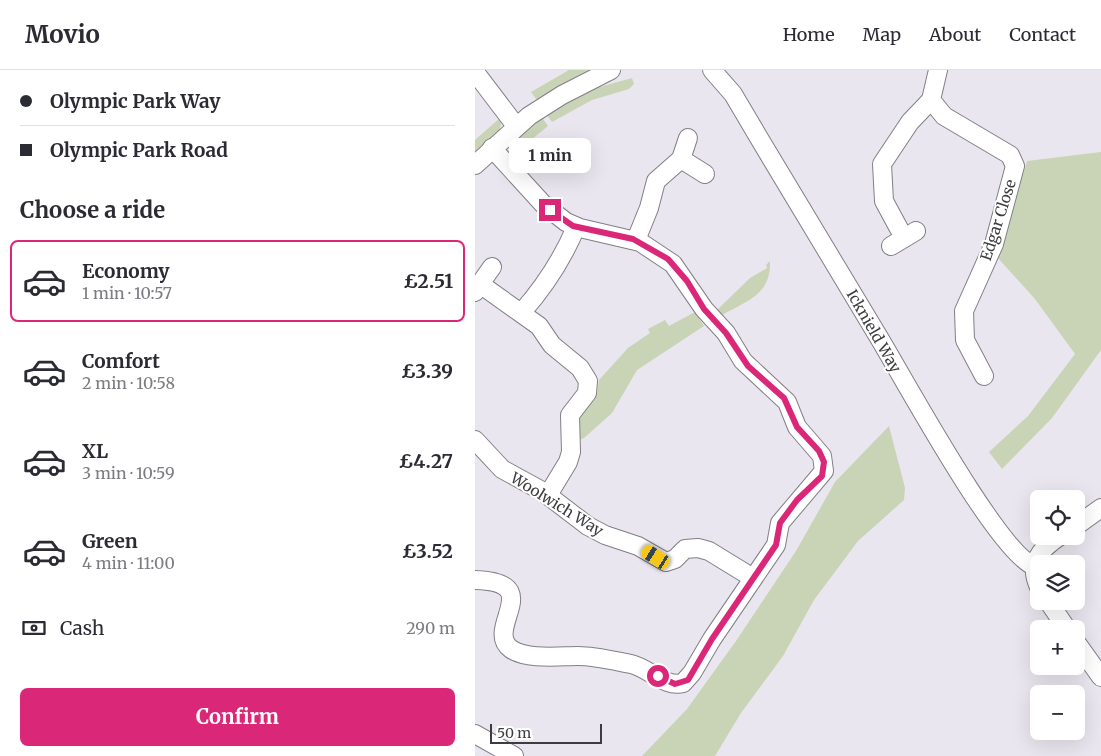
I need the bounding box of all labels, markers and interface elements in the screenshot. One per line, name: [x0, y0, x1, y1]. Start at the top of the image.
text: Movio: [25, 19, 100, 50]
text: Home: [783, 23, 835, 46]
text: Map: [863, 23, 901, 46]
text: About: [929, 23, 981, 46]
text: Contact: [1009, 23, 1076, 46]
text: Olympic Park Way: [50, 89, 220, 113]
text: Olympic Park Road: [50, 138, 228, 162]
callout: 1 min: [509, 138, 591, 172]
text: 1 min: [528, 145, 572, 165]
street label: Edgar Close: [976, 177, 1020, 263]
text: Choose a ride: [20, 196, 165, 224]
route end: [539, 199, 561, 221]
icon: car: [22, 259, 67, 304]
text: Economy: [82, 259, 170, 283]
text: £2.51: [403, 269, 453, 293]
text: 1 min · 10:57: [82, 283, 172, 303]
street label: Icknield Way: [843, 286, 906, 376]
icon: car: [22, 349, 67, 394]
text: Comfort: [82, 349, 160, 373]
text: £3.39: [401, 359, 453, 383]
text: 2 min · 10:58: [82, 373, 175, 393]
icon: car: [22, 439, 67, 484]
text: XL: [82, 439, 108, 463]
text: £4.27: [399, 449, 453, 473]
text: 3 min · 10:59: [82, 463, 175, 483]
street label: Woolwich Way: [506, 467, 607, 540]
map controls: [1030, 490, 1085, 740]
button: locate: [1030, 490, 1085, 545]
icon: car: [22, 529, 67, 574]
text: Green: [82, 529, 138, 553]
text: £3.52: [402, 539, 453, 563]
car: [639, 543, 672, 571]
text: 4 min · 11:00: [82, 553, 175, 573]
button: layers: [1030, 555, 1085, 610]
icon: cash: [20, 614, 48, 642]
text: Cash: [60, 616, 104, 640]
text: 290 m: [406, 618, 455, 638]
button: +: [1030, 620, 1085, 675]
route start: [647, 665, 669, 687]
button: −: [1030, 685, 1085, 740]
button: Confirm: [20, 688, 455, 746]
scale bar: [490, 721, 603, 744]
text: 50 m: [497, 724, 531, 742]

